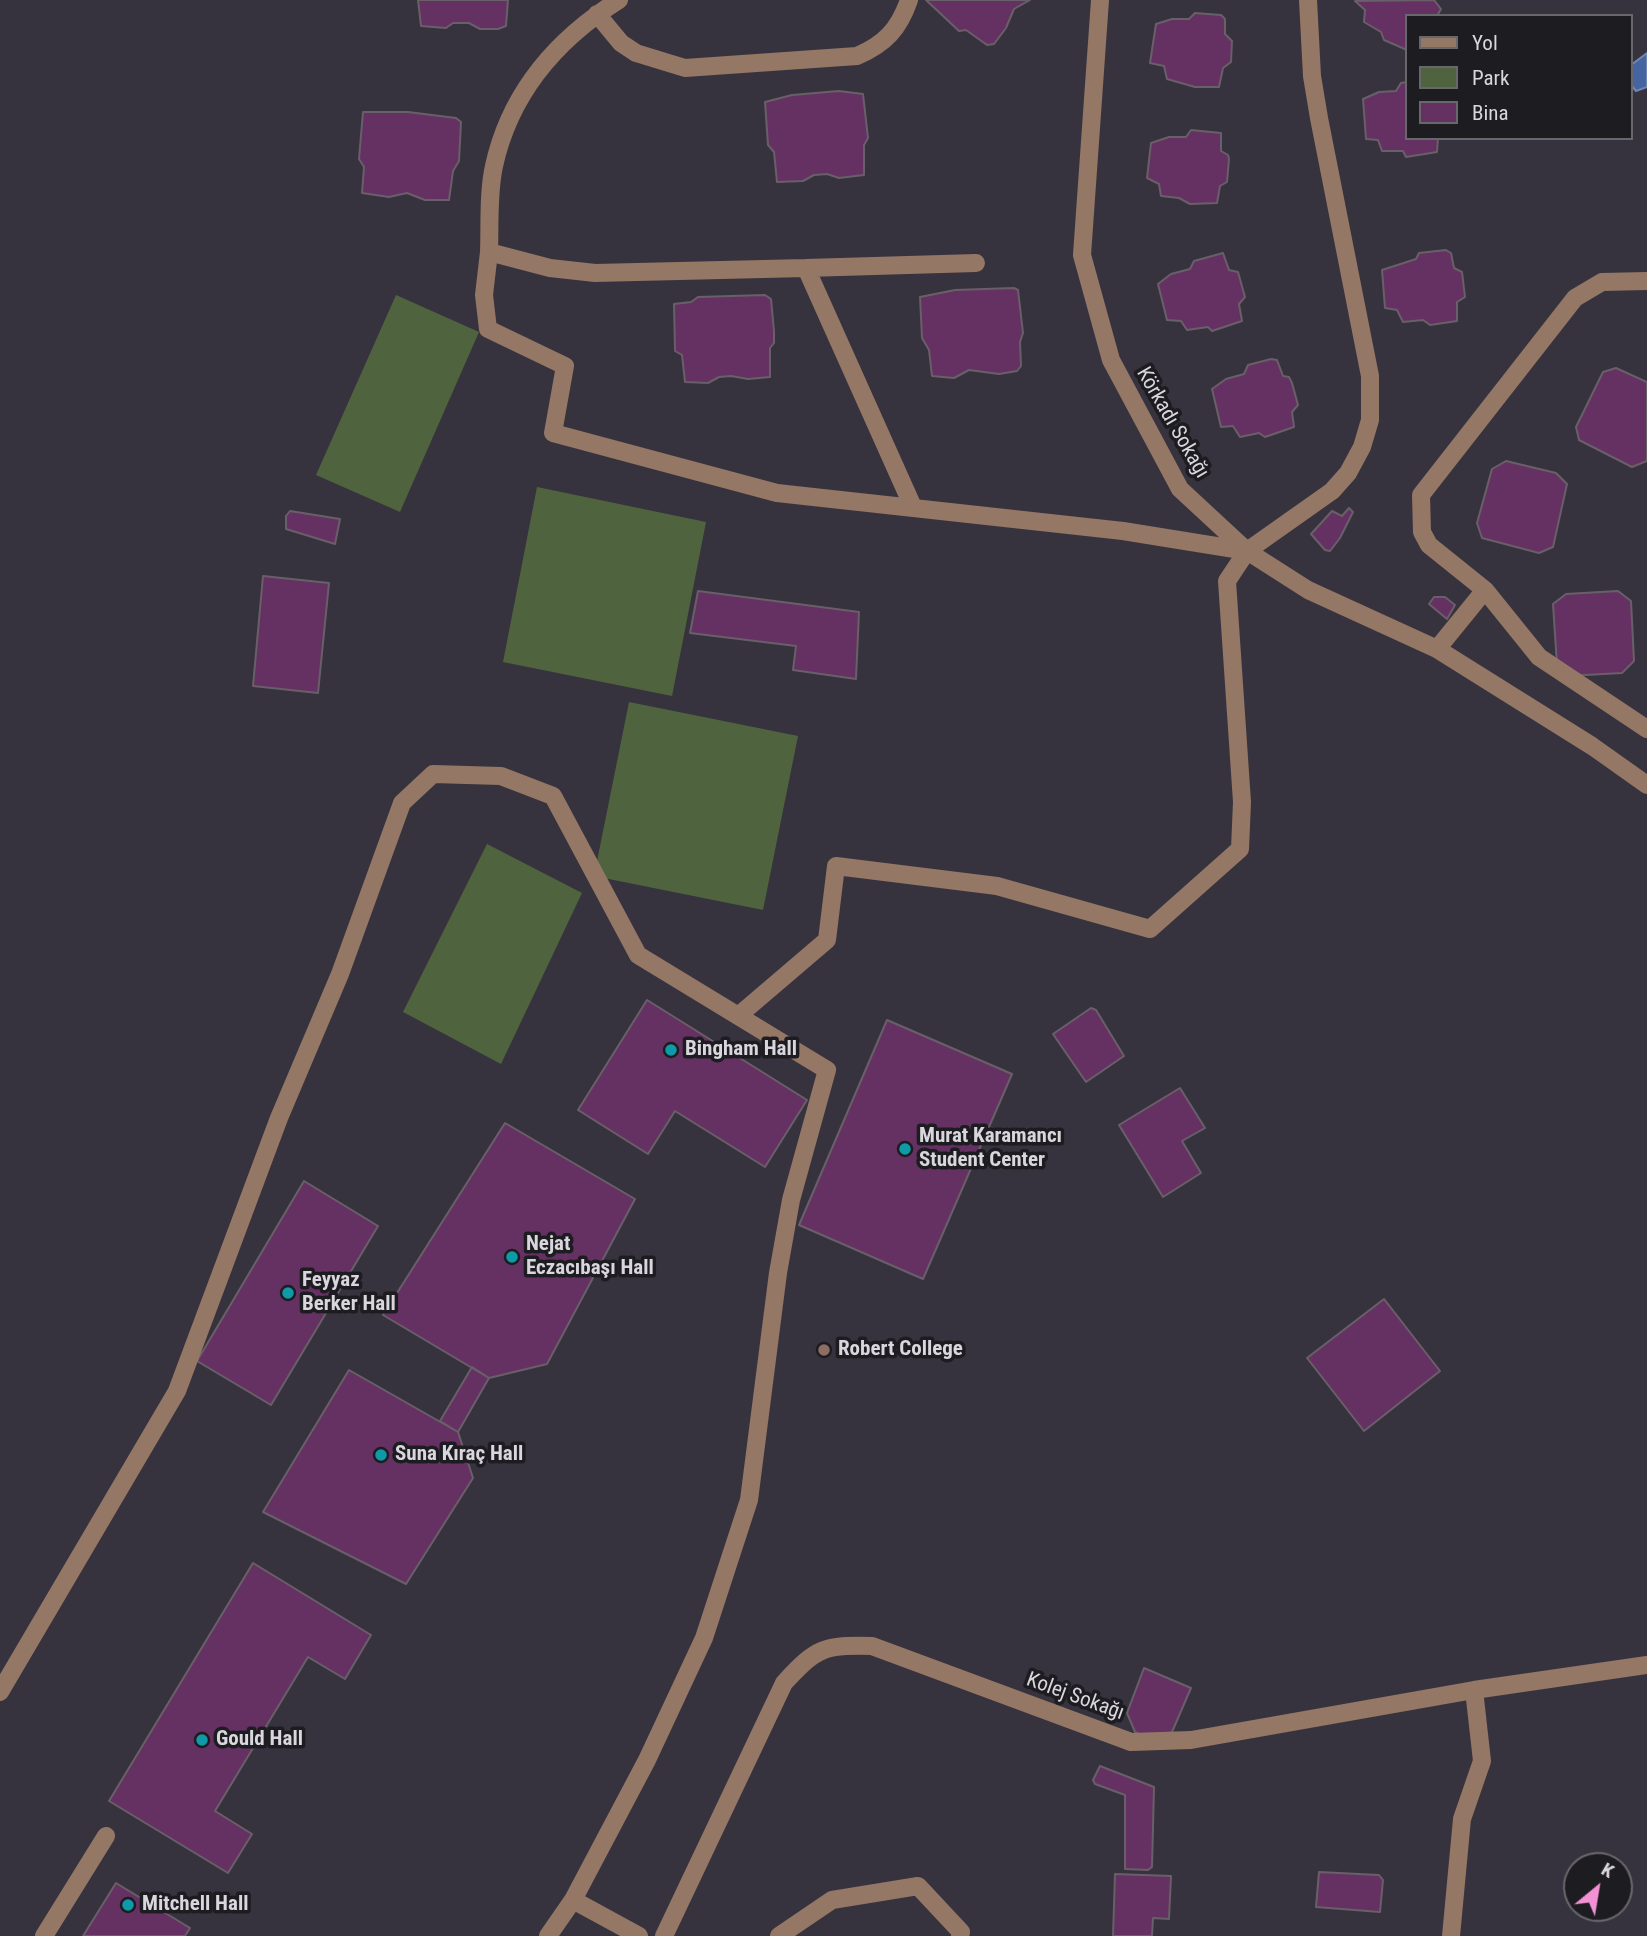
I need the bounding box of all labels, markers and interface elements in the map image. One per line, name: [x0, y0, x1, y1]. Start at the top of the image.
legend: [1406, 14, 1633, 140]
text: Yol: [1472, 31, 1498, 55]
text: Park: [1472, 66, 1509, 90]
text: Bina: [1472, 101, 1509, 125]
street label: Körkadı Sokağı: [1130, 363, 1214, 483]
place label: Bingham Hall: [685, 1037, 797, 1063]
marker: Bingham Hall: [663, 1042, 679, 1058]
place label: Murat Karamancı Student Center: [919, 1124, 1062, 1174]
marker: Murat Karamancı Student Center: [897, 1141, 913, 1157]
place label: Nejat Eczacıbaşı Hall: [526, 1232, 654, 1282]
marker: Nejat Eczacıbaşı Hall: [504, 1249, 520, 1265]
place label: Feyyaz Berker Hall: [302, 1268, 396, 1318]
marker: Feyyaz Berker Hall: [280, 1285, 296, 1301]
place label: Robert College: [838, 1337, 963, 1363]
marker: Robert College: [816, 1342, 832, 1358]
place label: Suna Kıraç Hall: [395, 1442, 523, 1468]
marker: Suna Kıraç Hall: [373, 1447, 389, 1463]
street label: Kolej Sokağı: [1023, 1668, 1127, 1726]
place label: Gould Hall: [216, 1727, 303, 1753]
marker: Gould Hall: [194, 1732, 210, 1748]
north arrow: [1563, 1852, 1633, 1922]
text: K: [1597, 1858, 1618, 1883]
place label: Mitchell Hall: [142, 1892, 248, 1918]
marker: Mitchell Hall: [120, 1897, 136, 1913]

